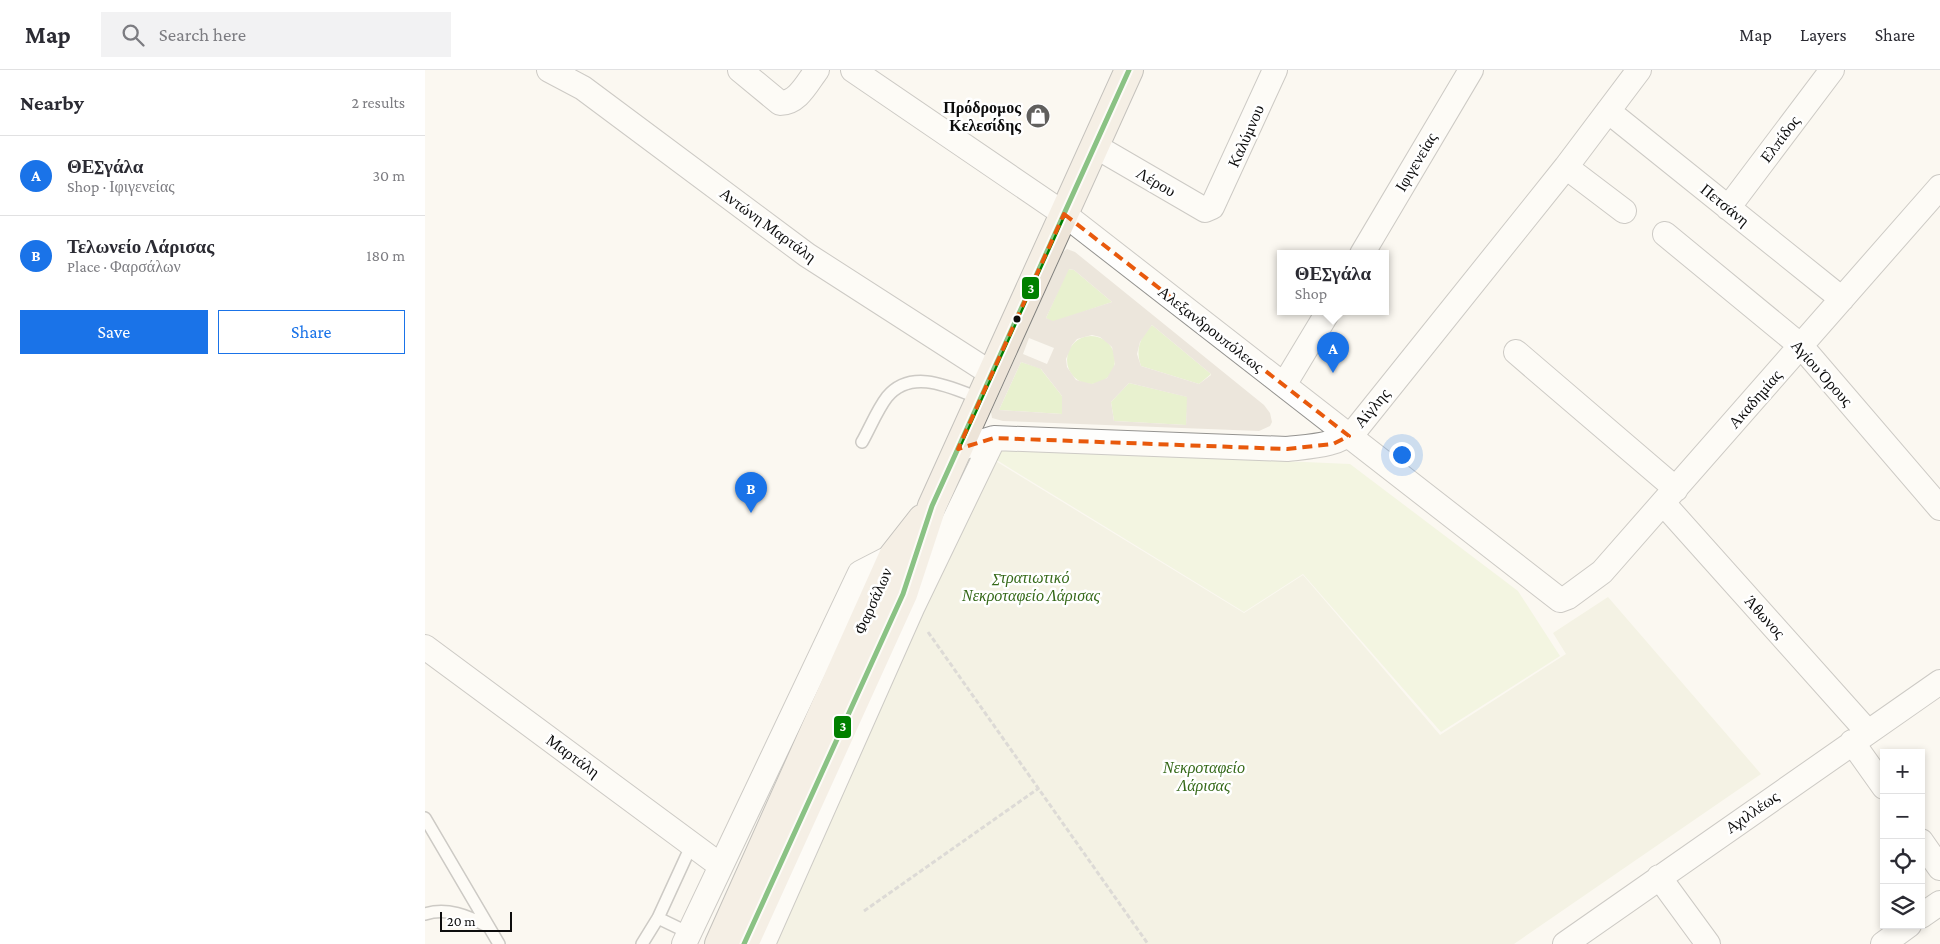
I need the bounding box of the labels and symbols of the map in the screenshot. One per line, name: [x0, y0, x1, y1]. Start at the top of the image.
place label: Πρόδρομος Κελεσίδης: [943, 99, 1021, 135]
street label: Καλύμνου: [1225, 102, 1268, 170]
shop icon: Πρόδρομος Κελεσίδης: [1025, 103, 1051, 129]
street label: Ελπίδος: [1757, 112, 1803, 166]
street label: Ιφιγενείας: [1392, 129, 1441, 195]
street label: Λέρου: [1133, 164, 1179, 201]
street label: Πετσάνη: [1697, 180, 1753, 230]
street label: Αντώνη Μαρτάλη: [716, 184, 819, 266]
line badge: 3: [1021, 276, 1040, 300]
text: 3: [1028, 280, 1035, 296]
street label: Αλεξανδρουπόλεως: [1154, 283, 1268, 377]
unlabelled marker: [1012, 314, 1022, 324]
pin: A: [1317, 332, 1349, 373]
street label: Αγίου Όρους: [1787, 337, 1856, 411]
street label: Ακαδημίας: [1725, 366, 1786, 432]
street label: Αίγλης: [1351, 385, 1394, 431]
your location: [1389, 442, 1415, 468]
pin: B: [735, 472, 767, 513]
street label: Φαρσάλων: [851, 565, 896, 637]
park label: Στρατιωτικό Νεκροταφείο Λάρισας: [961, 569, 1101, 605]
street label: Άθωνος: [1742, 592, 1789, 642]
line badge: 3: [833, 715, 852, 739]
text: 3: [840, 718, 847, 734]
street label: Μαρτάλη: [543, 731, 603, 782]
park label: Νεκροταφείο Λάρισας: [1162, 759, 1245, 795]
street label: Αχιλλέως: [1722, 787, 1783, 837]
scale bar: [440, 909, 513, 932]

